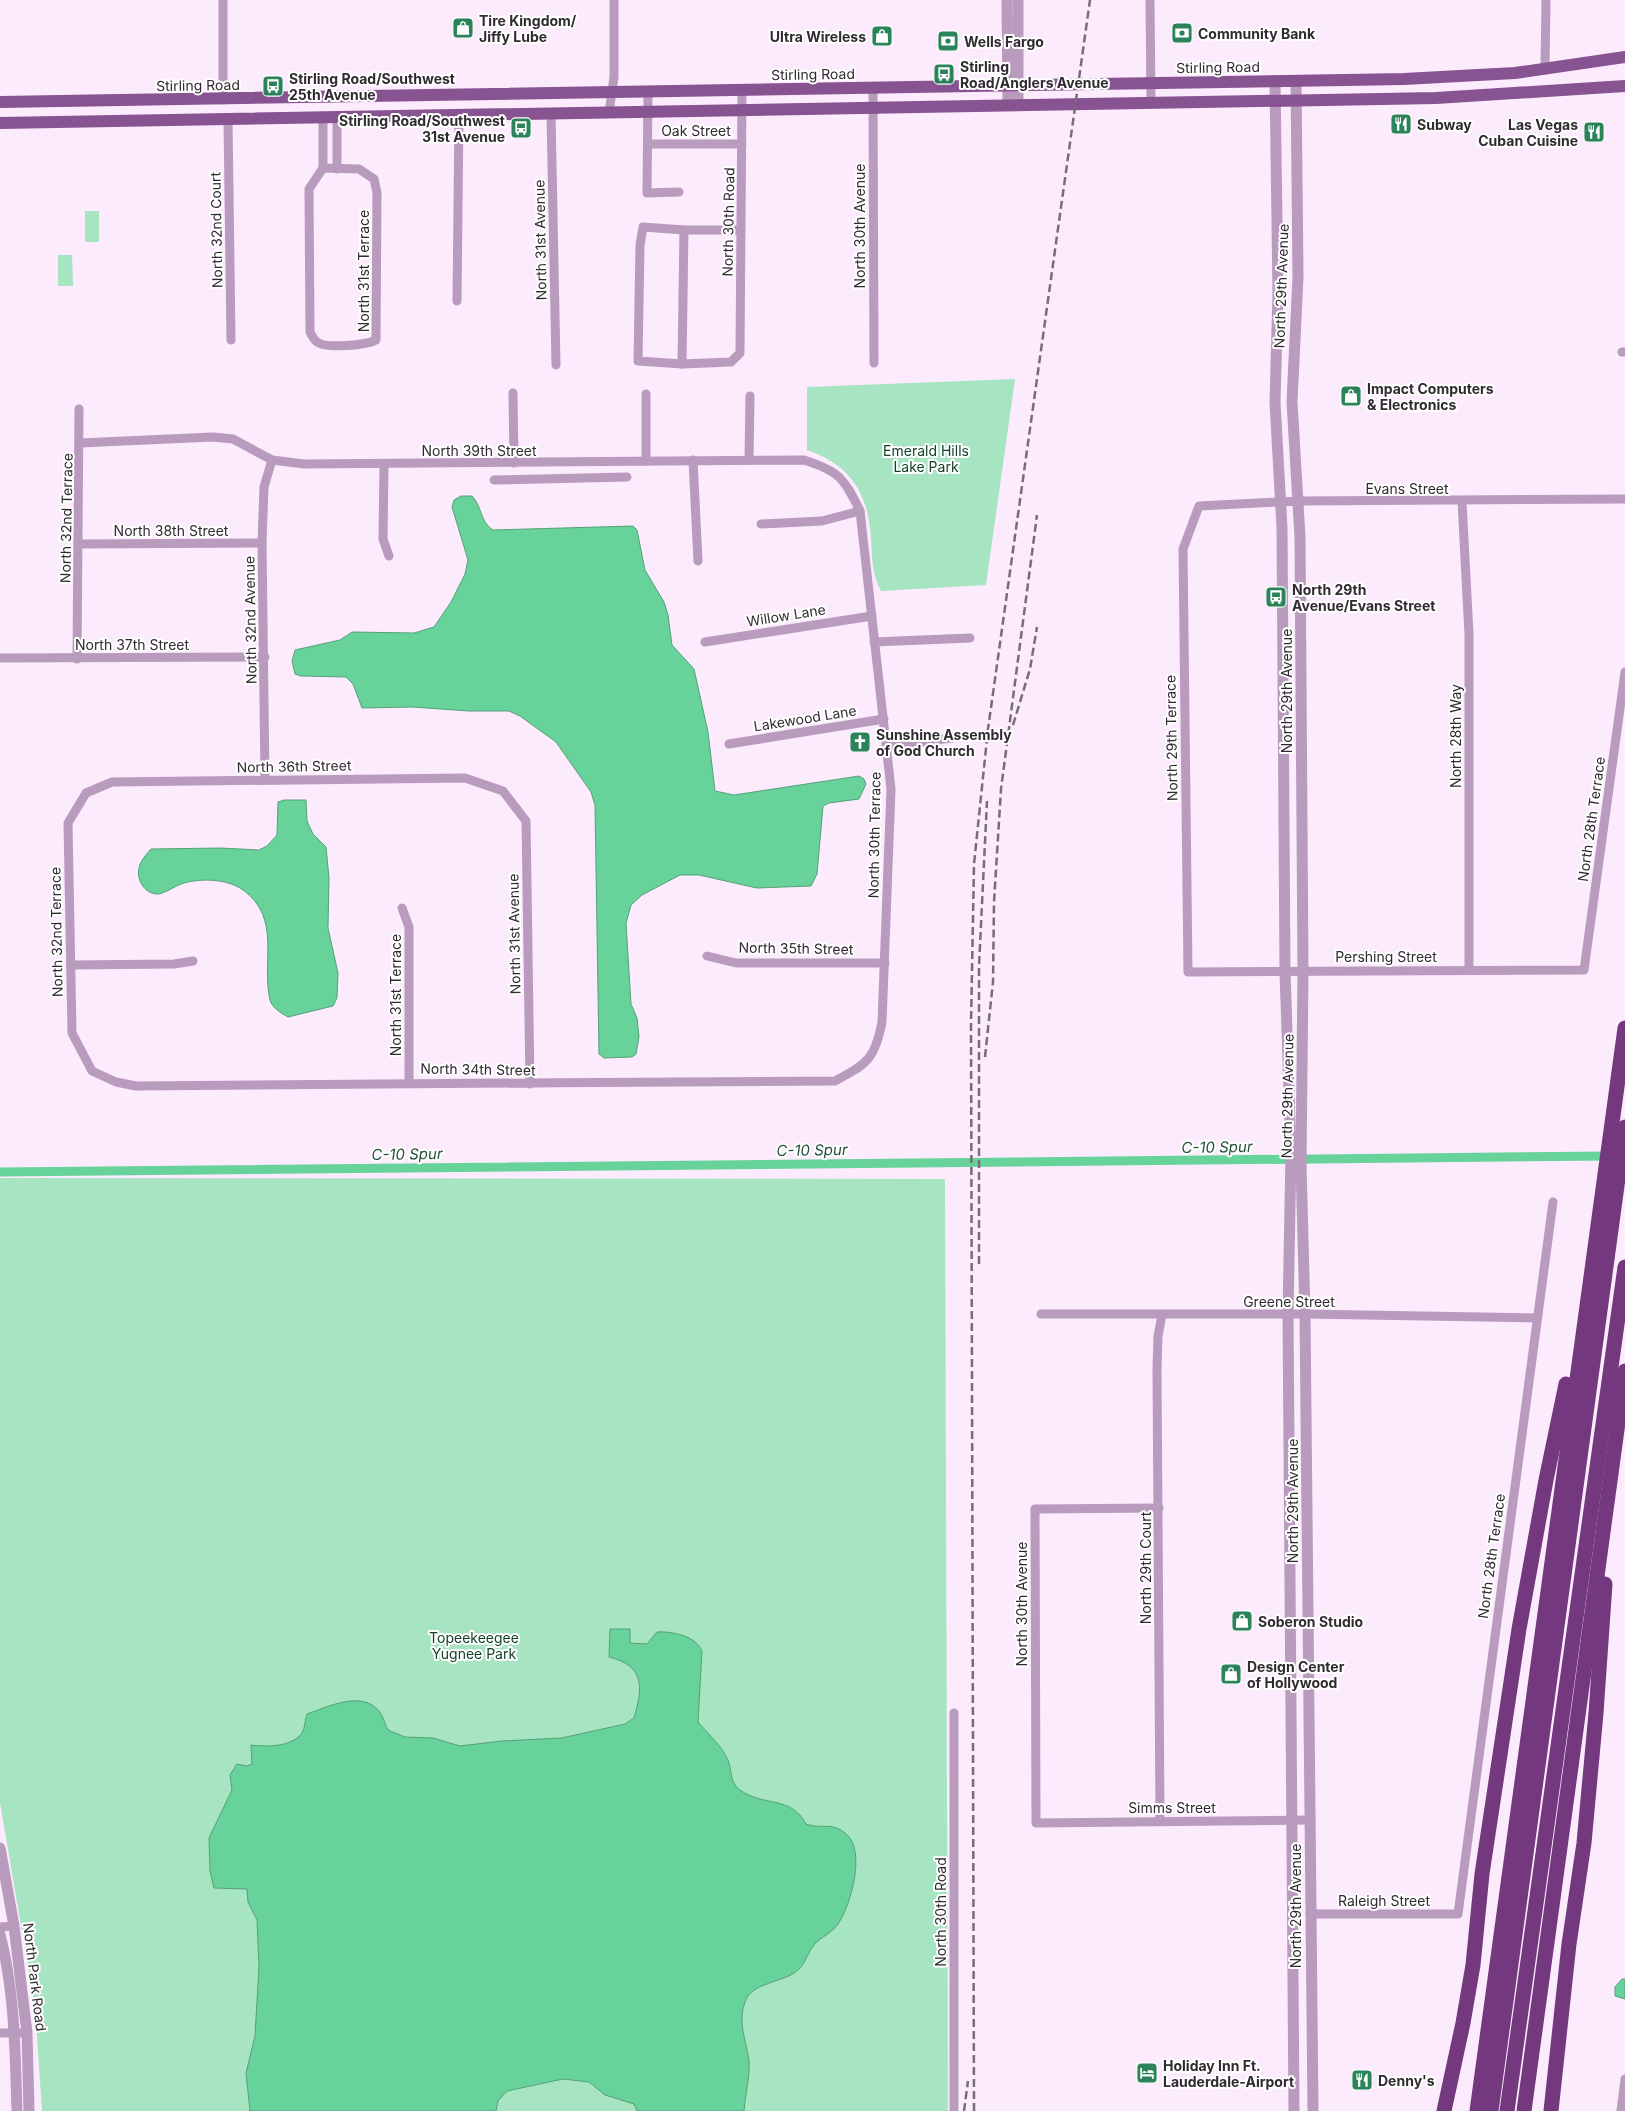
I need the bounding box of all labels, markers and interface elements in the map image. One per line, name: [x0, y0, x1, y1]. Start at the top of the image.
place label: Tire Kingdom/ Jiffy Lube: [479, 12, 577, 45]
shop icon: Tire Kingdom/ Jiffy Lube: [451, 16, 475, 40]
bank icon: Community Bank: [1170, 21, 1194, 45]
shop icon: Ultra Wireless: [870, 24, 894, 48]
place label: Community Bank: [1198, 25, 1316, 42]
place label: Ultra Wireless: [770, 28, 866, 45]
bank icon: Wells Fargo: [936, 29, 960, 53]
place label: Wells Fargo: [964, 33, 1044, 50]
place label: Stirling Road/Anglers Avenue: [960, 58, 1109, 91]
street label: Stirling Road: [1176, 58, 1260, 76]
bus stop icon: Stirling Road/Anglers Avenue: [932, 62, 956, 86]
street label: Stirling Road: [771, 65, 855, 83]
place label: Stirling Road/Southwest 25th Avenue: [289, 70, 455, 103]
bus stop icon: Stirling Road/Southwest 25th Avenue: [261, 74, 285, 98]
street label: Stirling Road: [156, 76, 240, 94]
place label: Stirling Road/Southwest 31st Avenue: [339, 112, 505, 145]
restaurant icon: Subway: [1389, 112, 1413, 136]
bus stop icon: Stirling Road/Southwest 31st Avenue: [509, 116, 533, 140]
place label: Subway: [1417, 116, 1472, 133]
place label: Las Vegas Cuban Cuisine: [1478, 116, 1578, 149]
restaurant icon: Las Vegas Cuban Cuisine: [1582, 120, 1606, 144]
street label: Oak Street: [661, 122, 731, 139]
street label: North 30th Avenue: [851, 164, 868, 288]
street label: North 30th Road: [719, 167, 737, 277]
street label: North 32nd Court: [206, 171, 226, 288]
street label: North 31st Avenue: [530, 180, 550, 300]
street label: North 31st Terrace: [355, 210, 372, 332]
street label: North 29th Avenue: [1270, 223, 1292, 349]
place label: Impact Computers & Electronics: [1367, 380, 1494, 413]
shop icon: Impact Computers & Electronics: [1339, 384, 1363, 408]
street label: North 39th Street: [421, 442, 537, 459]
park label: Emerald Hills Lake Park: [883, 442, 969, 475]
street label: North 32nd Terrace: [56, 453, 76, 583]
street label: Evans Street: [1365, 480, 1449, 497]
street label: North 38th Street: [114, 522, 229, 539]
street label: North 32nd Avenue: [240, 556, 260, 684]
place label: North 29th Avenue/Evans Street: [1292, 581, 1435, 614]
bus stop icon: North 29th Avenue/Evans Street: [1264, 585, 1288, 609]
street label: Willow Lane: [745, 600, 827, 630]
street label: North 29th Avenue: [1278, 629, 1295, 753]
street label: North 37th Street: [75, 636, 189, 653]
street label: North 29th Terrace: [1161, 675, 1181, 801]
street label: North 28th Way: [1447, 684, 1464, 788]
street label: Lakewood Lane: [752, 701, 858, 735]
place label: Sunshine Assembly of God Church: [876, 726, 1012, 759]
church icon: Sunshine Assembly of God Church: [848, 730, 872, 754]
street label: North 28th Terrace: [1574, 755, 1608, 883]
street label: North 36th Street: [236, 756, 352, 776]
street label: North 30th Terrace: [864, 772, 884, 898]
street label: North 32nd Terrace: [46, 867, 66, 997]
street label: North 31st Avenue: [504, 874, 524, 994]
street label: North 31st Terrace: [387, 934, 404, 1056]
street label: North 35th Street: [739, 939, 854, 958]
street label: Pershing Street: [1335, 948, 1437, 965]
street label: North 29th Avenue: [1277, 1034, 1297, 1158]
street label: North 34th Street: [420, 1059, 536, 1079]
water label: C-10 Spur: [1181, 1137, 1253, 1157]
water label: C-10 Spur: [776, 1140, 848, 1160]
water label: C-10 Spur: [371, 1144, 443, 1164]
street label: Greene Street: [1243, 1293, 1335, 1310]
street label: North 29th Avenue: [1284, 1439, 1301, 1563]
street label: North 28th Terrace: [1474, 1492, 1508, 1620]
street label: North 29th Court: [1137, 1511, 1154, 1624]
street label: North 30th Avenue: [1013, 1542, 1030, 1666]
shop icon: Soberon Studio: [1230, 1609, 1254, 1633]
place label: Soberon Studio: [1258, 1613, 1364, 1630]
park label: Topeekeegee Yugnee Park: [429, 1629, 519, 1662]
place label: Design Center of Hollywood: [1247, 1658, 1345, 1691]
shop icon: Design Center of Hollywood: [1219, 1662, 1243, 1686]
street label: Simms Street: [1128, 1799, 1216, 1816]
street label: North 29th Avenue: [1287, 1844, 1304, 1968]
street label: North 30th Road: [932, 1857, 949, 1967]
street label: Raleigh Street: [1338, 1892, 1430, 1909]
street label: North Park Road: [20, 1922, 50, 2032]
place label: Holiday Inn Ft. Lauderdale-Airport: [1163, 2057, 1294, 2090]
hotel icon: Holiday Inn Ft. Lauderdale-Airport: [1135, 2061, 1159, 2085]
restaurant icon: Denny's: [1350, 2068, 1374, 2092]
place label: Denny's: [1378, 2072, 1435, 2089]

